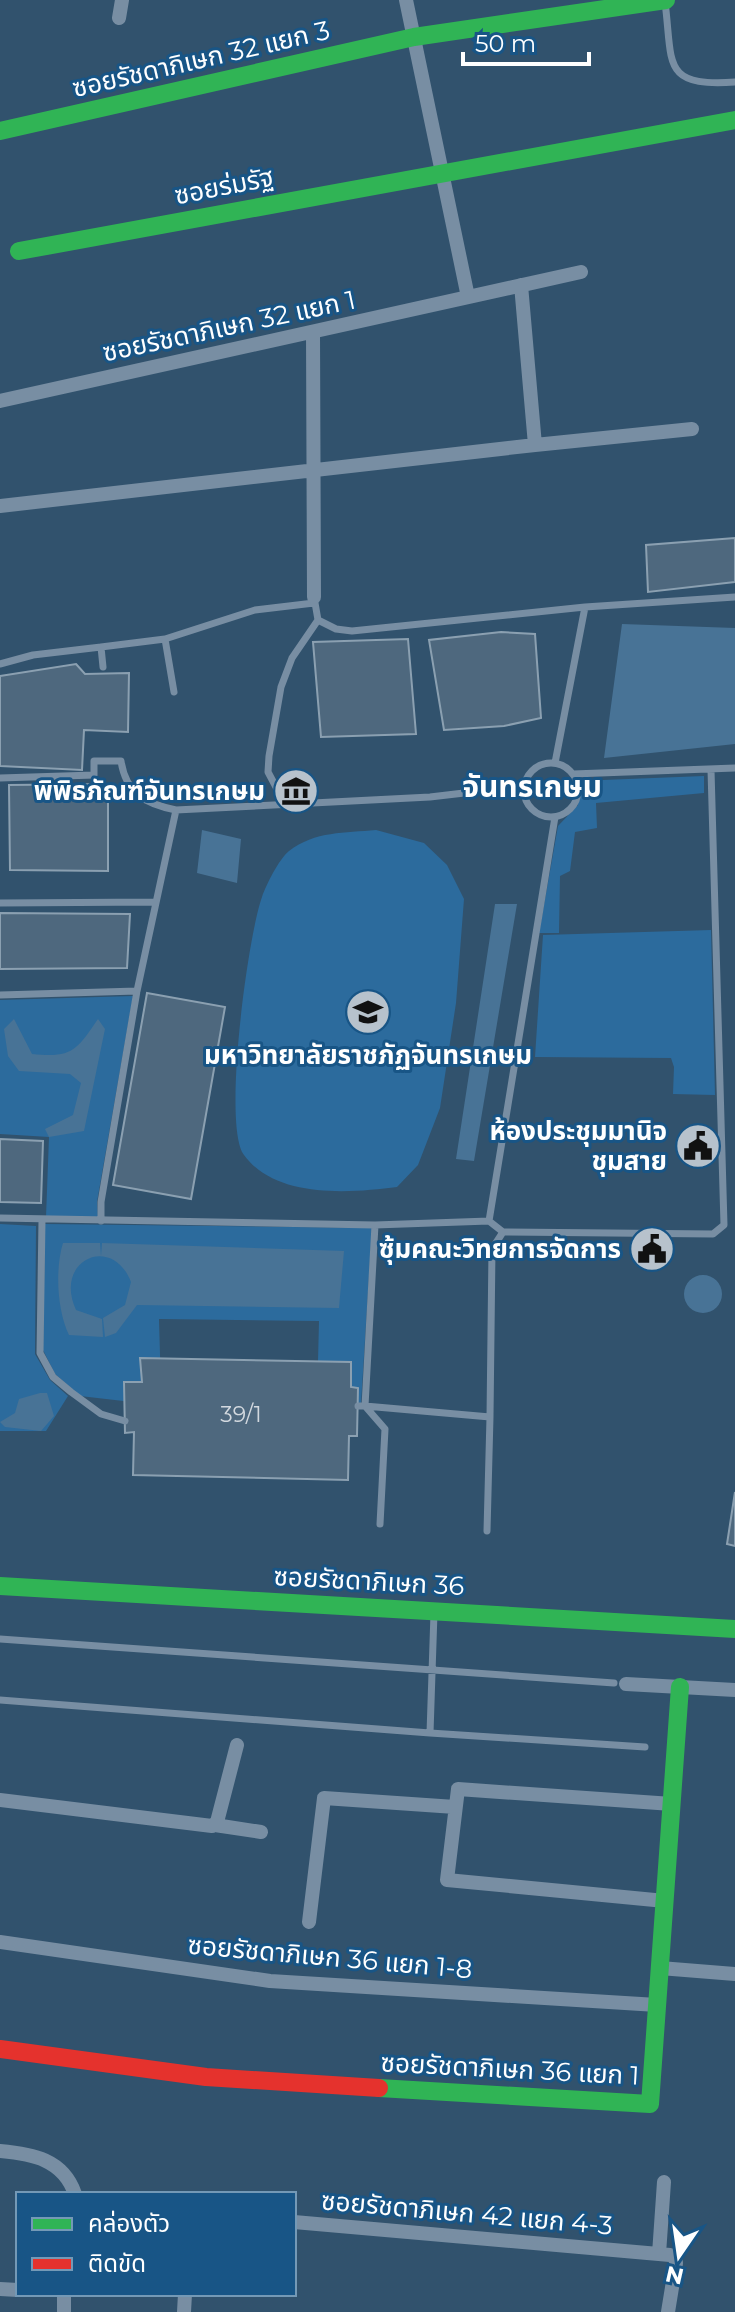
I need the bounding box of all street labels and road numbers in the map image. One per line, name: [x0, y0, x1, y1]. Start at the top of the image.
street label: ซอยรัชดาภิเษก 32 แยก 3: [69, 14, 333, 104]
street label: ซอยร่มรัฐ: [172, 161, 276, 211]
street label: ซอยรัชดาภิเษก 32 แยก 1: [100, 284, 358, 368]
street label: ซอยรัชดาภิเษก 36: [273, 1560, 465, 1602]
street label: ซอยรัชดาภิเษก 36 แยก 1-8: [186, 1929, 474, 1985]
street label: ซอยรัชดาภิเษก 36 แยก 1: [380, 2046, 640, 2092]
street label: ซอยรัชดาภิเษก 42 แยก 4-3: [320, 2184, 614, 2242]

